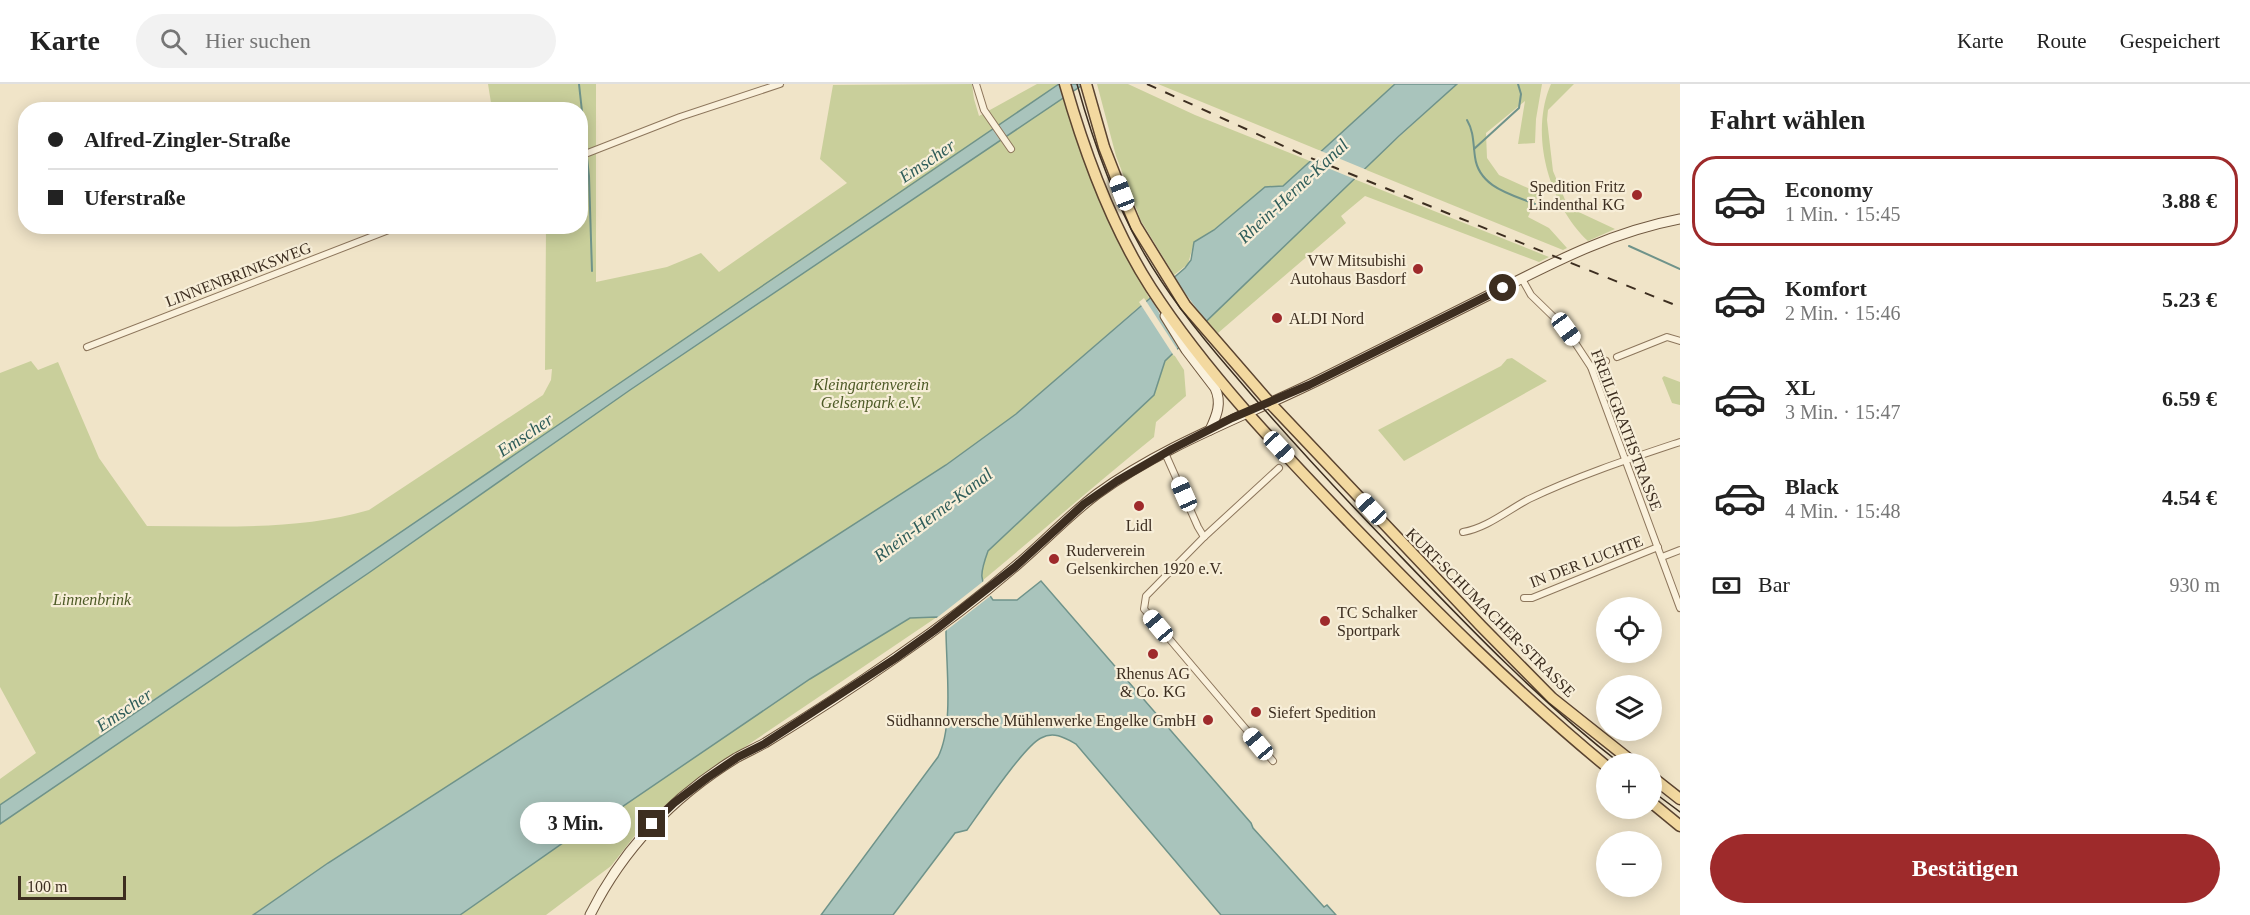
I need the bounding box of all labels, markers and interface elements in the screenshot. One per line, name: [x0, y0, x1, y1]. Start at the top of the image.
search box: [136, 14, 556, 68]
text: Karte: [30, 25, 100, 56]
icon: search: [157, 25, 190, 58]
text: Hier suchen: [205, 28, 311, 53]
text: Karte: [1957, 29, 2004, 53]
text: Route: [2037, 29, 2087, 53]
text: Gespeichert: [2120, 29, 2220, 53]
text: Fahrt wählen: [1710, 105, 1865, 135]
text: Alfred-Zingler-Straße: [84, 127, 291, 152]
water label: Emscher: [894, 135, 960, 187]
water label: Rhein-Herne-Kanal: [1233, 135, 1352, 248]
car: [1107, 173, 1137, 213]
icon: car: [1713, 174, 1767, 228]
text: Economy: [1785, 177, 1873, 202]
place label: Spedition Fritz Lindenthal KG: [1529, 178, 1625, 213]
text: Uferstraße: [84, 185, 185, 210]
marker: Spedition Fritz Lindenthal KG: [1630, 188, 1644, 202]
text: 3.88 €: [2162, 188, 2217, 213]
text: 1 Min. · 15:45: [1785, 203, 1901, 225]
street label: LINNENBRINKSWEG: [163, 239, 314, 310]
place label: VW Mitsubishi Autohaus Basdorf: [1290, 252, 1407, 287]
marker: VW Mitsubishi Autohaus Basdorf: [1411, 262, 1425, 276]
icon: car: [1713, 273, 1767, 327]
route start: [1489, 274, 1516, 301]
text: Komfort: [1785, 276, 1867, 301]
text: 5.23 €: [2162, 287, 2217, 312]
text: 2 Min. · 15:46: [1785, 302, 1901, 324]
car: [1548, 309, 1584, 349]
place label: ALDI Nord: [1289, 310, 1364, 327]
marker: ALDI Nord: [1270, 311, 1284, 325]
street label: FREILIGRATHSTRASSE: [1588, 347, 1665, 513]
icon: car: [1713, 372, 1767, 426]
text: XL: [1785, 375, 1816, 400]
park label: Kleingartenverein Gelsenpark e.V.: [812, 376, 929, 412]
text: 6.59 €: [2162, 386, 2217, 411]
text: 3 Min. · 15:47: [1785, 401, 1901, 423]
water label: Emscher: [492, 409, 558, 461]
car: [1260, 428, 1298, 466]
water label: Rhein-Herne-Kanal: [869, 464, 996, 567]
icon: car: [1713, 471, 1767, 525]
car: [1168, 474, 1200, 514]
text: Black: [1785, 474, 1839, 499]
text: 4.54 €: [2162, 485, 2217, 510]
car: [1352, 490, 1390, 528]
marker: Lidl: [1132, 499, 1146, 513]
text: 4 Min. · 15:48: [1785, 500, 1901, 522]
place label: Lidl: [1126, 517, 1153, 534]
street label: KURT-SCHUMACHER-STRASSE: [1403, 525, 1578, 700]
street label: IN DER LUCHTE: [1527, 532, 1645, 591]
place label: Ruderverein Gelsenkirchen 1920 e.V.: [1066, 542, 1223, 577]
marker: Ruderverein Gelsenkirchen 1920 e.V.: [1047, 552, 1061, 566]
icon: cash: [1710, 569, 1743, 602]
text: Bar: [1758, 572, 1790, 597]
text: 930 m: [2169, 574, 2220, 596]
park label: Linnenbrink: [52, 591, 132, 608]
map controls: [1596, 597, 1662, 897]
button: locate: [1596, 597, 1662, 663]
place label: TC Schalker Sportpark: [1337, 604, 1418, 640]
car: [1140, 606, 1176, 646]
marker: TC Schalker Sportpark: [1318, 614, 1332, 628]
marker: Rhenus AG & Co. KG: [1146, 647, 1160, 661]
place label: Rhenus AG & Co. KG: [1116, 665, 1191, 700]
button: layers: [1596, 675, 1662, 741]
water label: Emscher: [91, 684, 157, 736]
place label: Siefert Spedition: [1268, 704, 1376, 722]
marker: Siefert Spedition: [1249, 705, 1263, 719]
place label: Südhannoversche Mühlenwerke Engelke GmbH: [886, 712, 1196, 730]
marker: Südhannoversche Mühlenwerke Engelke GmbH: [1201, 713, 1215, 727]
car: [1240, 724, 1276, 764]
button: +: [1596, 753, 1662, 819]
callout: 3 Min.: [520, 803, 631, 845]
route end: [638, 810, 665, 837]
text: 3 Min.: [548, 812, 603, 834]
button: −: [1596, 831, 1662, 897]
button: Bestätigen: [1710, 834, 2220, 903]
scale bar: [18, 873, 126, 900]
text: 100 m: [27, 878, 67, 895]

